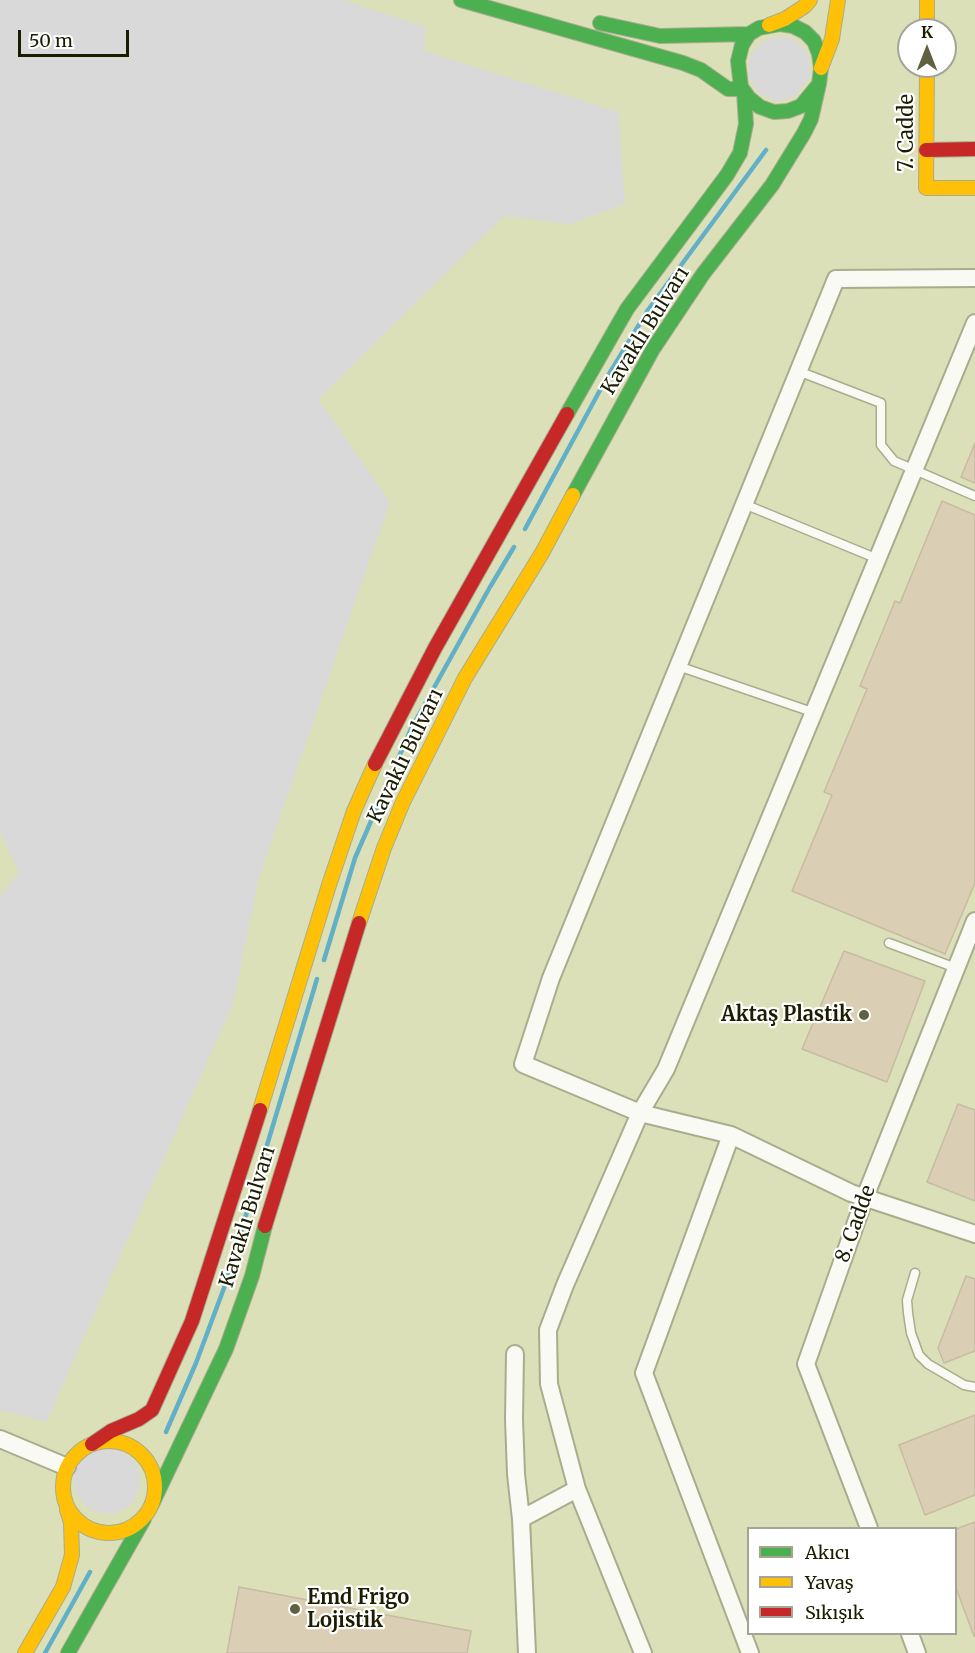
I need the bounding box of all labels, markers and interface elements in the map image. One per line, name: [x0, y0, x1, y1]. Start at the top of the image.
scale bar: [21, 18, 132, 56]
north arrow: [897, 18, 957, 78]
text: K: [921, 22, 933, 42]
text: 50 m: [29, 29, 73, 52]
street label: 7. Cadde: [895, 94, 919, 172]
street label: Kavaklı Bulvarı: [597, 263, 695, 399]
street label: Kavaklı Bulvarı: [363, 685, 449, 827]
place label: Aktaş Plastik: [721, 1003, 852, 1027]
marker: Aktaş Plastik: [857, 1008, 871, 1022]
street label: Kavaklı Bulvarı: [215, 1144, 281, 1290]
street label: 8. Cadde: [831, 1182, 881, 1266]
legend: [747, 1527, 957, 1635]
text: Akıcı: [805, 1541, 850, 1564]
text: Yavaş: [805, 1571, 853, 1594]
place label: Emd Frigo Lojistik: [307, 1586, 409, 1633]
text: Sıkışık: [805, 1601, 864, 1624]
marker: Emd Frigo Lojistik: [288, 1602, 302, 1616]

